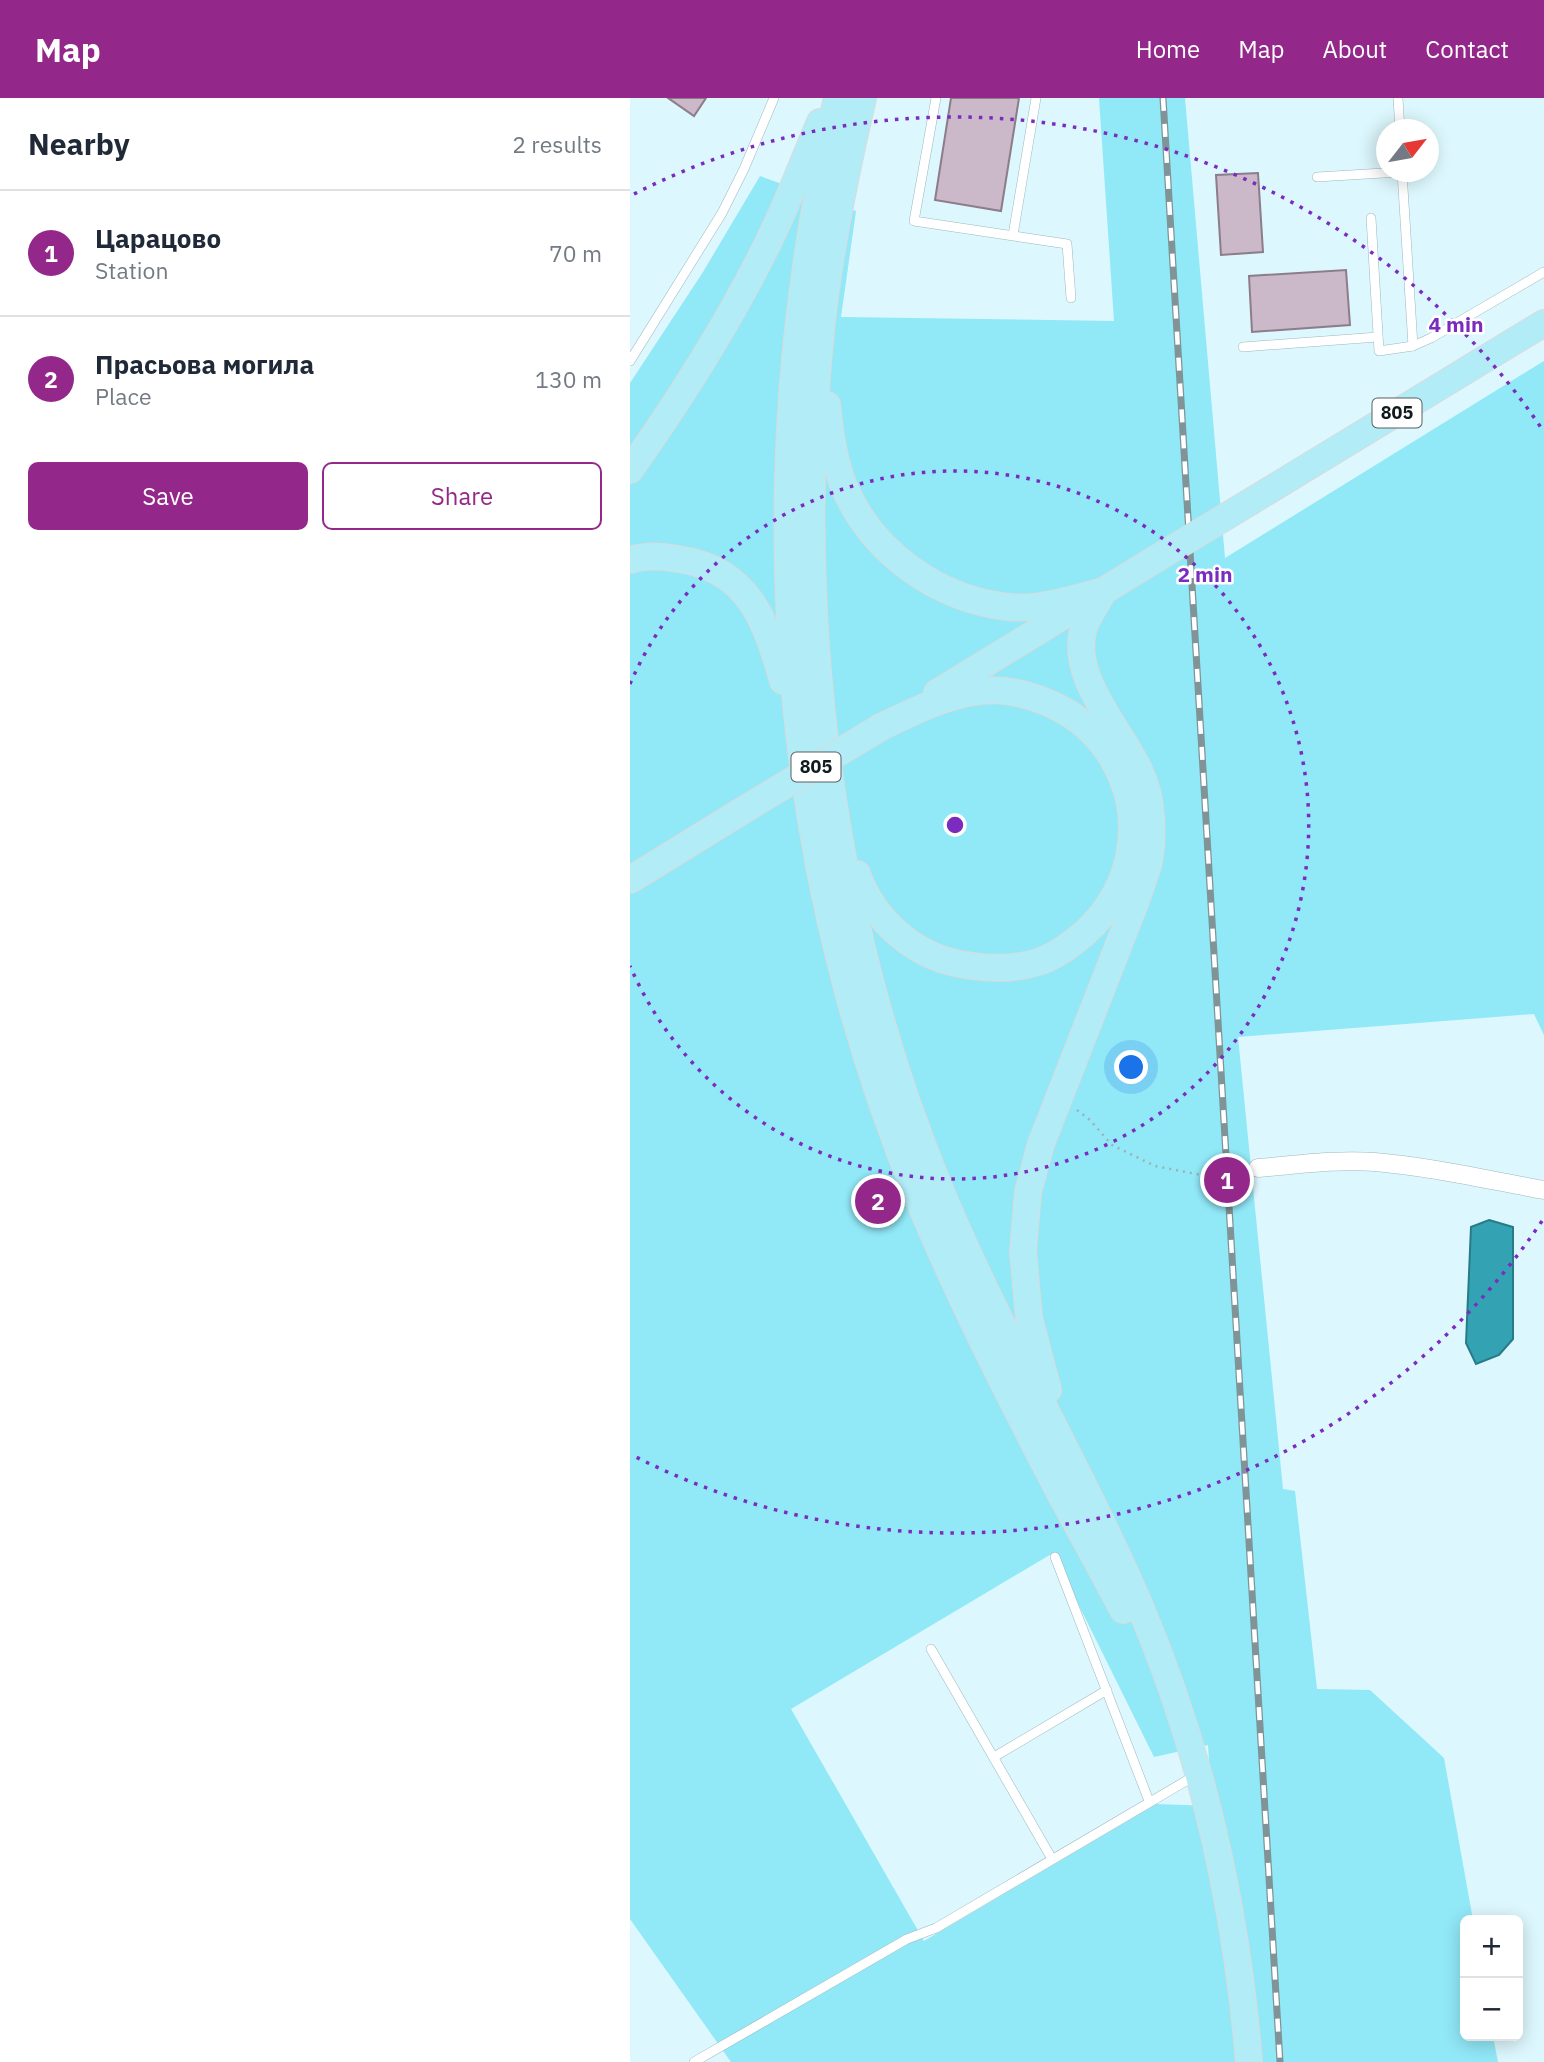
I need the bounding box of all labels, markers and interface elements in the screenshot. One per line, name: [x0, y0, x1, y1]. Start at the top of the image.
text: Map: [35, 28, 101, 71]
text: Home: [1136, 33, 1200, 65]
text: Map: [1238, 33, 1284, 65]
text: About: [1322, 33, 1387, 65]
text: Contact: [1425, 33, 1509, 65]
north arrow: [1376, 119, 1439, 182]
text: Nearby: [28, 124, 130, 163]
text: 2 results: [512, 129, 602, 159]
text: Царацово: [95, 221, 221, 255]
text: 1: [44, 238, 58, 268]
text: 70 m: [549, 238, 602, 268]
text: Station: [95, 255, 169, 285]
text: 4 min: [1429, 310, 1483, 338]
text: Прасьова могила: [95, 347, 314, 381]
text: 2: [44, 364, 58, 394]
text: 130 m: [535, 364, 602, 394]
text: Place: [95, 381, 152, 411]
road number: 805: [1372, 398, 1422, 428]
button: Save: [28, 462, 308, 530]
button: Share: [322, 462, 602, 530]
text: 2 min: [1178, 560, 1232, 588]
road number: 805: [792, 752, 840, 782]
centre of rings: [943, 813, 967, 837]
your location: [1114, 1050, 1148, 1084]
pin: 1: [1204, 1154, 1250, 1206]
pin: 2: [855, 1175, 901, 1227]
map controls: [1460, 1915, 1523, 2041]
button: +: [1460, 1915, 1523, 1978]
button: −: [1460, 1978, 1523, 2041]

